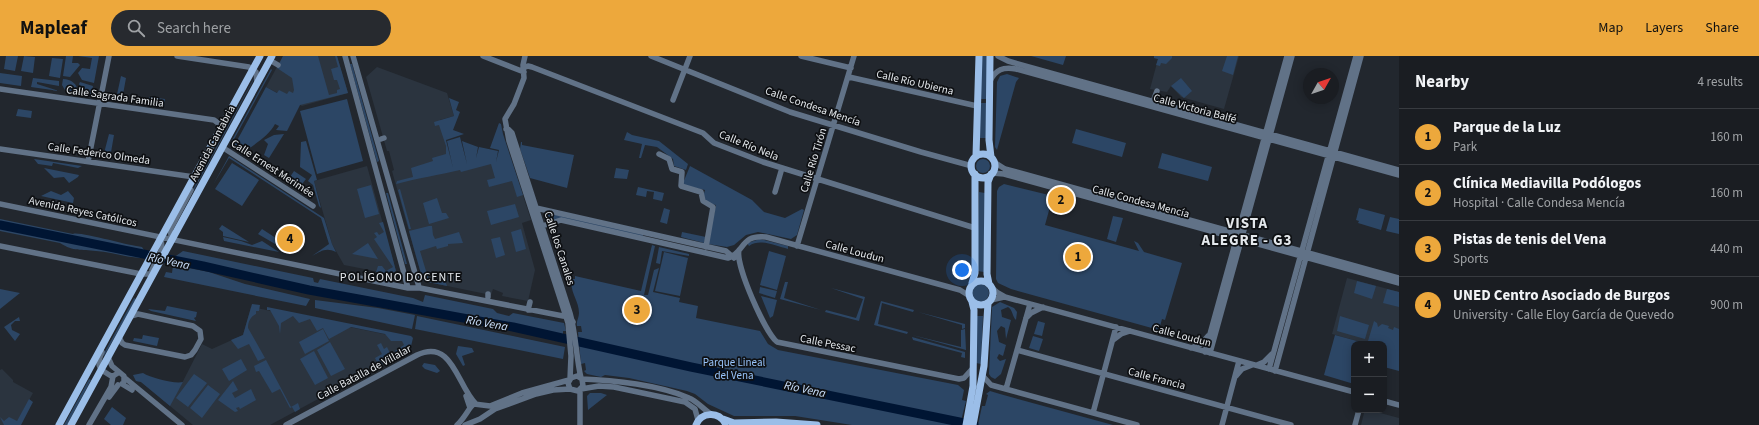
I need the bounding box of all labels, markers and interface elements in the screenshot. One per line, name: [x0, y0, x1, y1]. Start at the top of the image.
search box: [111, 10, 391, 46]
text: Mapleaf: [20, 15, 87, 42]
icon: search: [125, 17, 147, 39]
text: Search here: [157, 18, 231, 39]
text: Map: [1598, 18, 1623, 38]
text: Layers: [1645, 18, 1683, 38]
text: Share: [1705, 18, 1739, 38]
street label: Calle Río Ubierna: [875, 66, 955, 99]
north arrow: [1303, 68, 1339, 104]
text: Nearby: [1415, 70, 1469, 94]
text: 4 results: [1698, 73, 1743, 91]
street label: Calle Sagrada Familia: [65, 82, 165, 111]
street label: Calle Condesa Mencía: [763, 83, 863, 130]
street label: Calle Victoria Balfé: [1152, 90, 1239, 127]
street label: Avenida Cantabria: [186, 103, 239, 184]
text: Parque de la Luz: [1453, 117, 1561, 138]
street label: Calle Río Tirón: [797, 126, 830, 194]
street label: Calle Río Nela: [717, 127, 781, 164]
text: 1: [1425, 128, 1431, 146]
text: 160 m: [1710, 128, 1743, 146]
street label: Calle Ernest Merimée: [228, 136, 318, 201]
text: Park: [1453, 138, 1477, 156]
street label: Calle Federico Olmeda: [47, 139, 151, 168]
text: Clínica Mediavilla Podólogos: [1453, 173, 1641, 194]
street label: Calle Condesa Mencía: [1091, 181, 1191, 222]
text: 2: [1425, 184, 1431, 202]
text: 160 m: [1710, 184, 1743, 202]
pin: 2: [1048, 185, 1074, 215]
street label: Avenida Reyes Católicos: [27, 193, 139, 230]
text: Hospital · Calle Condesa Mencía: [1453, 194, 1625, 212]
street label: Calle los Canales: [541, 209, 579, 287]
district label: VISTA ALEGRE - G3: [1200, 213, 1293, 251]
pin: 4: [277, 224, 303, 254]
text: Pistas de tenis del Vena: [1453, 229, 1606, 250]
street label: Calle Loudun: [824, 236, 886, 267]
text: 3: [1425, 240, 1431, 258]
text: 440 m: [1710, 240, 1743, 258]
pin: 1: [1065, 242, 1091, 272]
water label: Río Vena: [146, 249, 192, 274]
text: Sports: [1453, 250, 1488, 268]
your location: [952, 260, 972, 280]
district label: POLÍGONO DOCENTE: [340, 269, 462, 286]
text: UNED Centro Asociado de Burgos: [1453, 285, 1670, 306]
pin: 3: [624, 295, 650, 325]
text: 4: [1425, 296, 1431, 314]
text: 900 m: [1710, 296, 1743, 314]
text: University · Calle Eloy García de Quevedo: [1453, 306, 1674, 324]
water label: Río Vena: [465, 311, 510, 336]
street label: Calle Loudun: [1151, 320, 1213, 351]
street label: Calle Pessac: [799, 331, 857, 356]
street label: Calle Batalla de Villalar: [314, 341, 414, 404]
map controls: [1351, 341, 1387, 413]
button: +: [1351, 341, 1387, 377]
park label: Parque Lineal del Vena: [703, 355, 765, 383]
street label: Calle Francia: [1127, 364, 1187, 393]
water label: Río Vena: [782, 377, 828, 402]
button: −: [1351, 377, 1387, 413]

